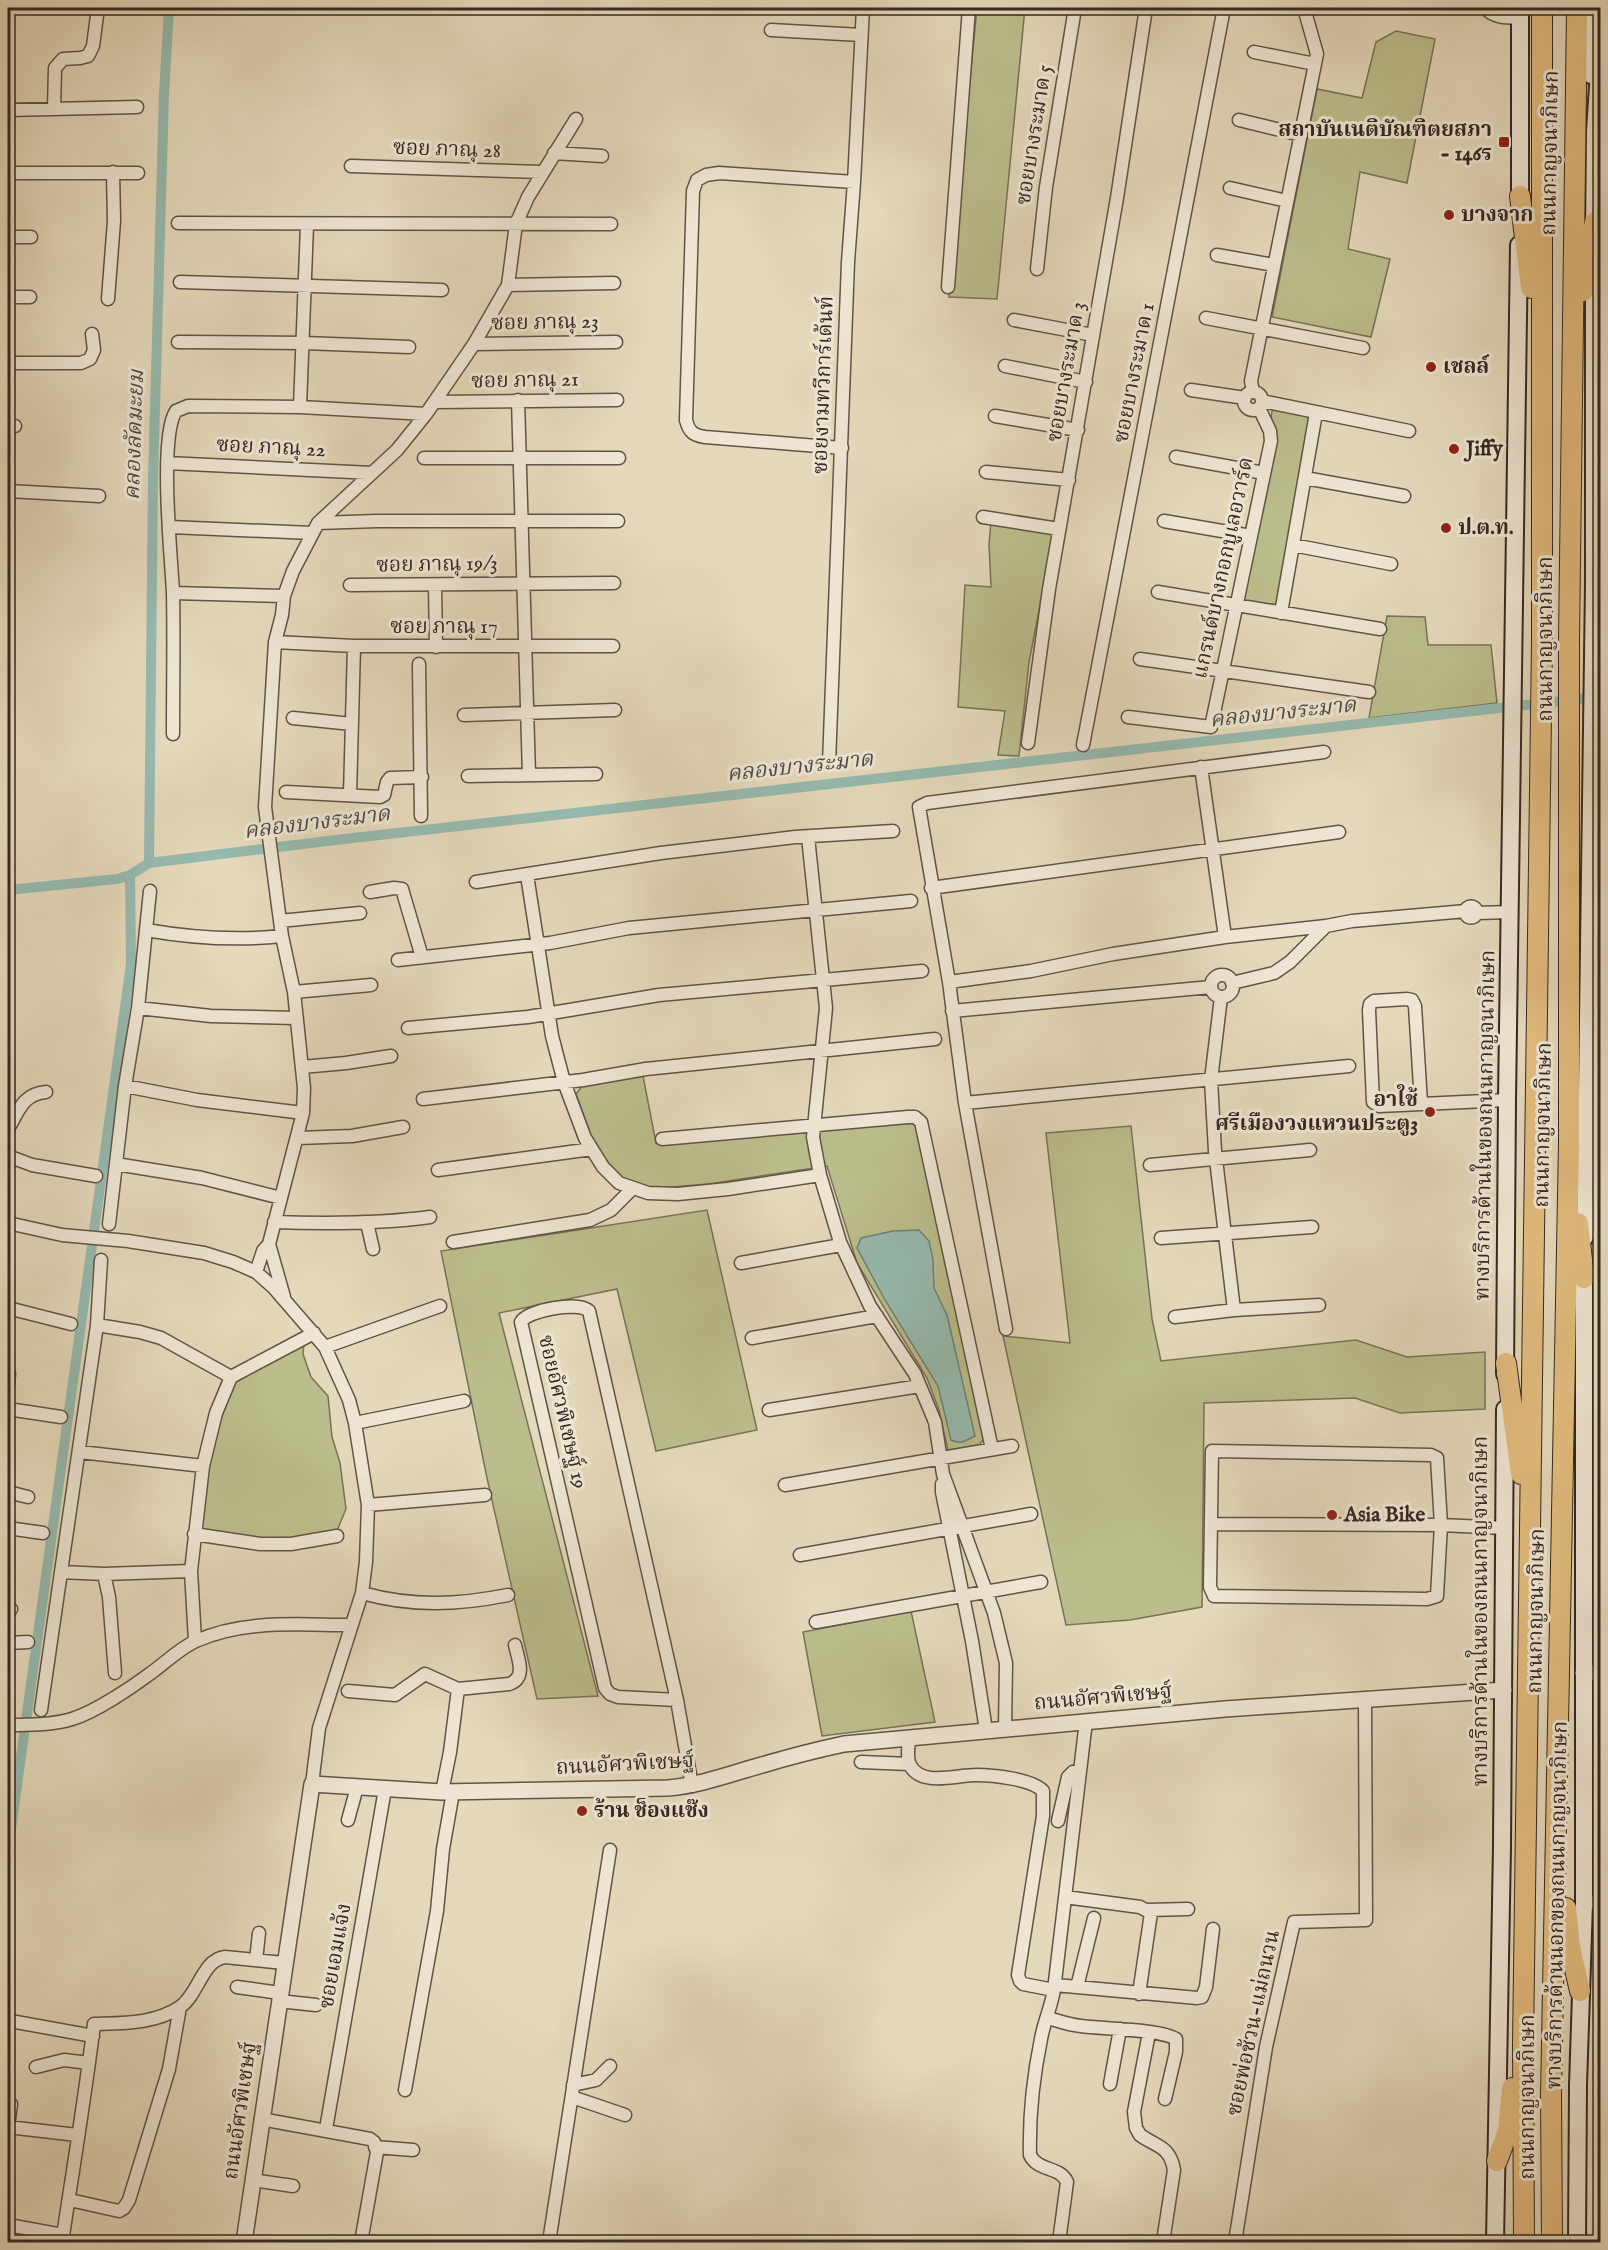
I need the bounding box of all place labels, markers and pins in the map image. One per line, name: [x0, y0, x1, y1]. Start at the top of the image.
place label: สถาบันเนติบัณฑิตยสภา - 146ร: [1278, 117, 1492, 168]
marker: สถาบันเนติบัณฑิตยสภา - 146ร: [1497, 135, 1511, 149]
place label: บางจาก: [1461, 202, 1533, 229]
marker: บางจาก: [1442, 208, 1456, 222]
place label: เชลล์: [1443, 354, 1490, 381]
marker: เชลล์: [1424, 360, 1438, 374]
place label: Jiffy: [1463, 436, 1504, 463]
marker: Jiffy: [1447, 442, 1461, 456]
place label: ป.ต.ท.: [1458, 515, 1513, 542]
marker: ป.ต.ท.: [1439, 521, 1453, 535]
place label: อาใช้ ศรีเมืองวงแหวนประตู3: [1215, 1084, 1418, 1138]
marker: อาใช้ ศรีเมืองวงแหวนประตู3: [1423, 1105, 1437, 1119]
place label: Asia Bike: [1343, 1502, 1425, 1529]
marker: Asia Bike: [1325, 1508, 1339, 1522]
place label: ร้าน ช็องแช๊ง: [594, 1798, 709, 1825]
marker: ร้าน ช็องแช๊ง: [575, 1804, 589, 1818]

